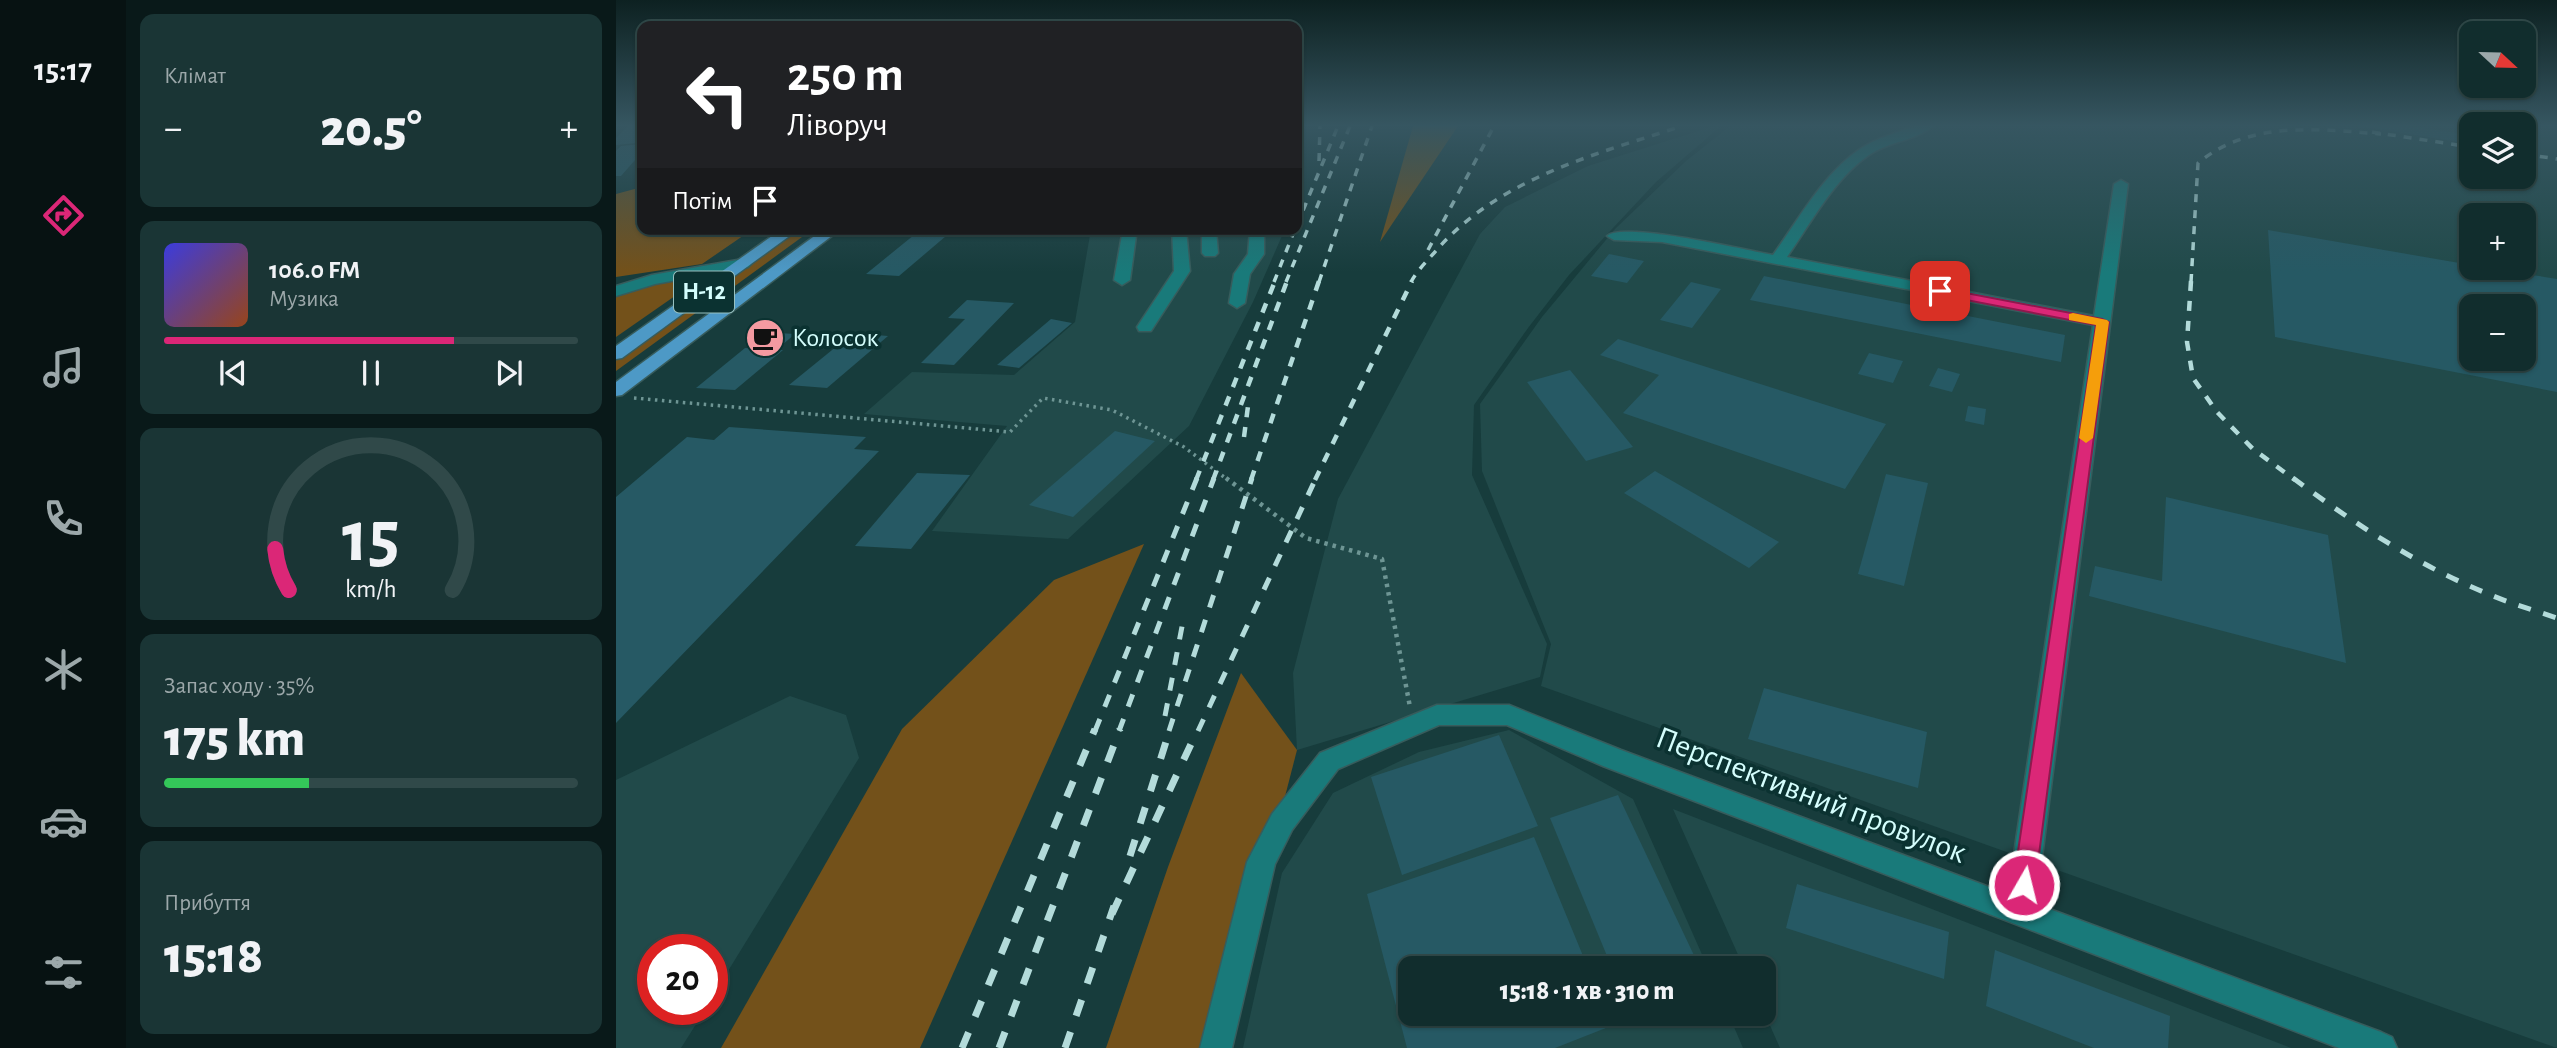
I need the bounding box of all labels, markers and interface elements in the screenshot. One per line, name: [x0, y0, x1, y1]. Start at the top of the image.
north arrow: [2459, 21, 2536, 98]
map controls: [2459, 21, 2536, 371]
icon: left: [672, 49, 763, 140]
text: 250 m: [787, 51, 904, 100]
text: 15:17: [34, 54, 92, 86]
text: Клімат: [164, 65, 226, 88]
text: 20.5°: [320, 103, 422, 155]
text: Ліворуч: [787, 109, 888, 141]
text: −: [164, 110, 182, 148]
text: +: [560, 110, 578, 148]
button: layers: [2459, 112, 2536, 189]
icon: arrive: [746, 182, 784, 220]
text: Потім: [672, 188, 732, 214]
icon: directions: [39, 191, 88, 240]
button: +: [2459, 203, 2536, 280]
text: 106.0 FM: [269, 257, 360, 283]
pin: [1910, 261, 1970, 321]
road number: Н-12: [674, 272, 734, 312]
icon: arrive: [1921, 272, 1959, 310]
text: Музика: [269, 288, 339, 311]
button: −: [2459, 294, 2536, 371]
cafe icon: Колосок: [744, 317, 786, 359]
place label: Колосок: [792, 325, 878, 351]
icon: music: [39, 343, 88, 392]
icon: previous: [214, 354, 252, 392]
icon: pause: [352, 354, 390, 392]
icon: next: [490, 354, 528, 392]
icon: phone: [39, 494, 88, 543]
text: 15: [342, 502, 400, 575]
text: km/h: [345, 577, 397, 602]
icon: climate: [39, 645, 88, 694]
text: Запас ходу · 35%: [164, 675, 314, 698]
text: 175 km: [164, 713, 305, 765]
street label: Перспективний провулок: [1652, 721, 1971, 869]
icon: car: [39, 797, 88, 846]
position arrow: [1987, 848, 2061, 922]
text: Прибуття: [164, 892, 251, 915]
text: 15:18: [164, 930, 263, 982]
speed limit sign: 20: [637, 934, 728, 1025]
icon: filters: [39, 948, 88, 997]
text: 15:18 · 1 хв · 310 m: [1500, 978, 1674, 1004]

